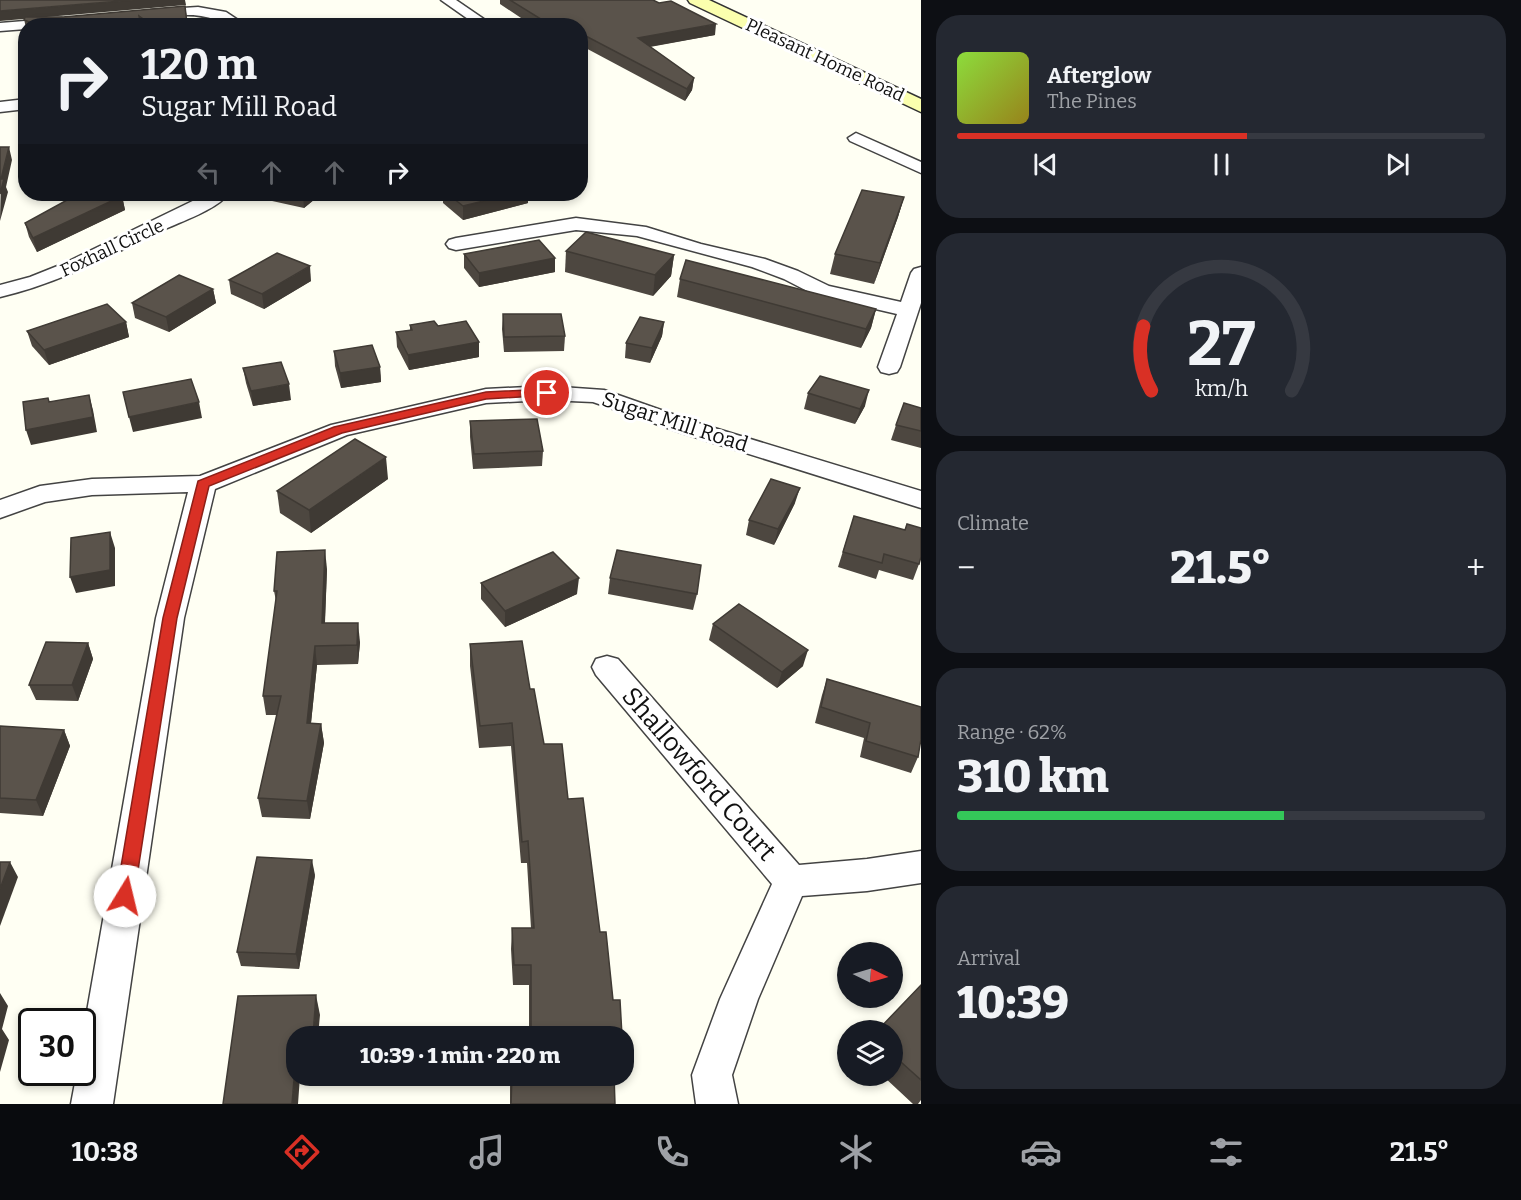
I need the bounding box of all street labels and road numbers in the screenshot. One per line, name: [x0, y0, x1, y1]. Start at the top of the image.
street label: Pleasant Home Road: [742, 14, 908, 107]
street label: Foxhall Circle: [57, 214, 167, 282]
street label: Sugar Mill Road: [599, 386, 751, 458]
street label: Shallowford Court: [615, 681, 783, 867]

